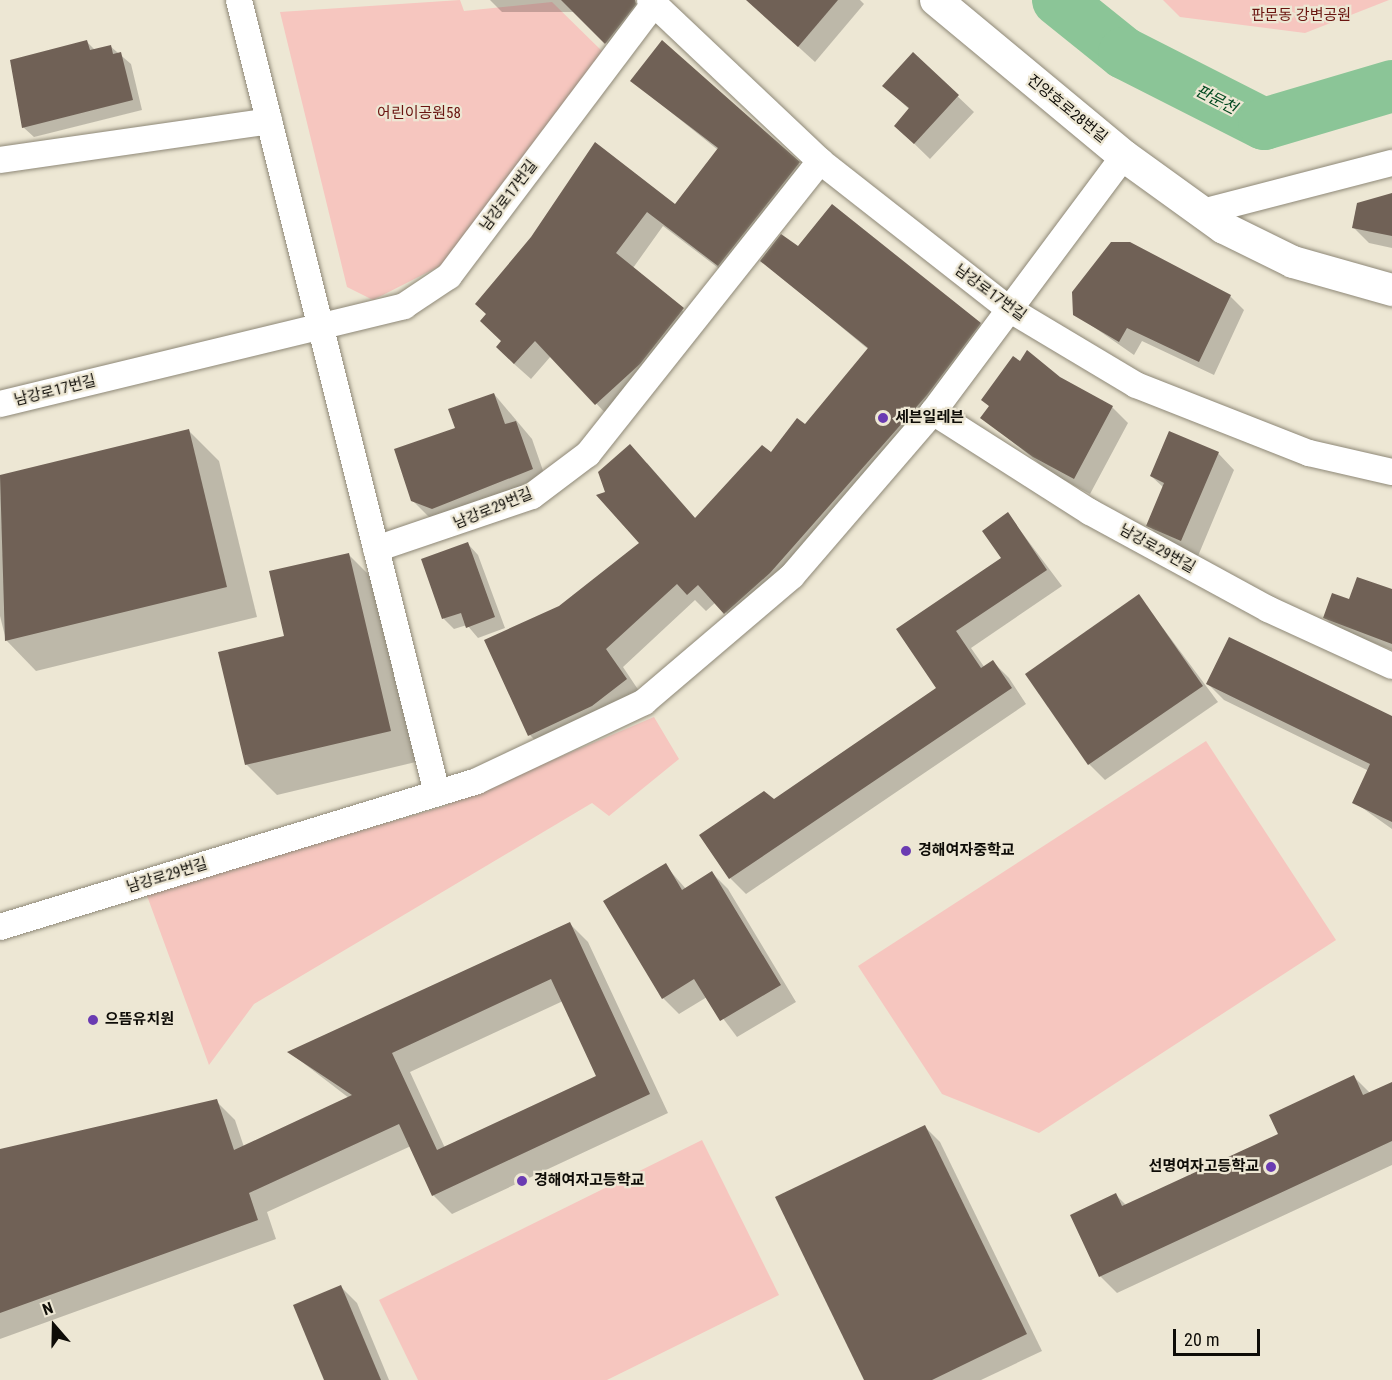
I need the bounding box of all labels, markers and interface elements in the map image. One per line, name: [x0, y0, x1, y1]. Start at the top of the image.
park label: 판문동 강변공원: [1251, 7, 1351, 25]
street label: 진양호로28번길: [1023, 71, 1111, 147]
water label: 판문천: [1192, 81, 1240, 119]
park label: 어린이공원58: [377, 105, 461, 123]
street label: 남강로17번길: [477, 157, 541, 235]
street label: 남강로17번길: [951, 261, 1029, 325]
street label: 남강로17번길: [12, 372, 98, 410]
place label: 세븐일레븐: [895, 409, 964, 427]
marker: 세븐일레븐: [876, 411, 890, 425]
street label: 남강로29번길: [451, 485, 535, 533]
street label: 남강로29번길: [1116, 521, 1198, 577]
place label: 경해여자중학교: [918, 842, 1015, 860]
marker: 경해여자중학교: [899, 844, 913, 858]
street label: 남강로29번길: [124, 855, 210, 897]
place label: 으뜸유치원: [105, 1011, 174, 1029]
marker: 으뜸유치원: [86, 1013, 100, 1027]
place label: 선명여자고등학교: [1149, 1158, 1259, 1176]
marker: 선명여자고등학교: [1264, 1160, 1278, 1174]
place label: 경해여자고등학교: [534, 1172, 644, 1190]
marker: 경해여자고등학교: [515, 1174, 529, 1188]
north arrow: [24, 1296, 84, 1356]
text: N: [40, 1298, 56, 1319]
scale bar: [1176, 1317, 1263, 1355]
text: 20 m: [1184, 1329, 1219, 1350]

